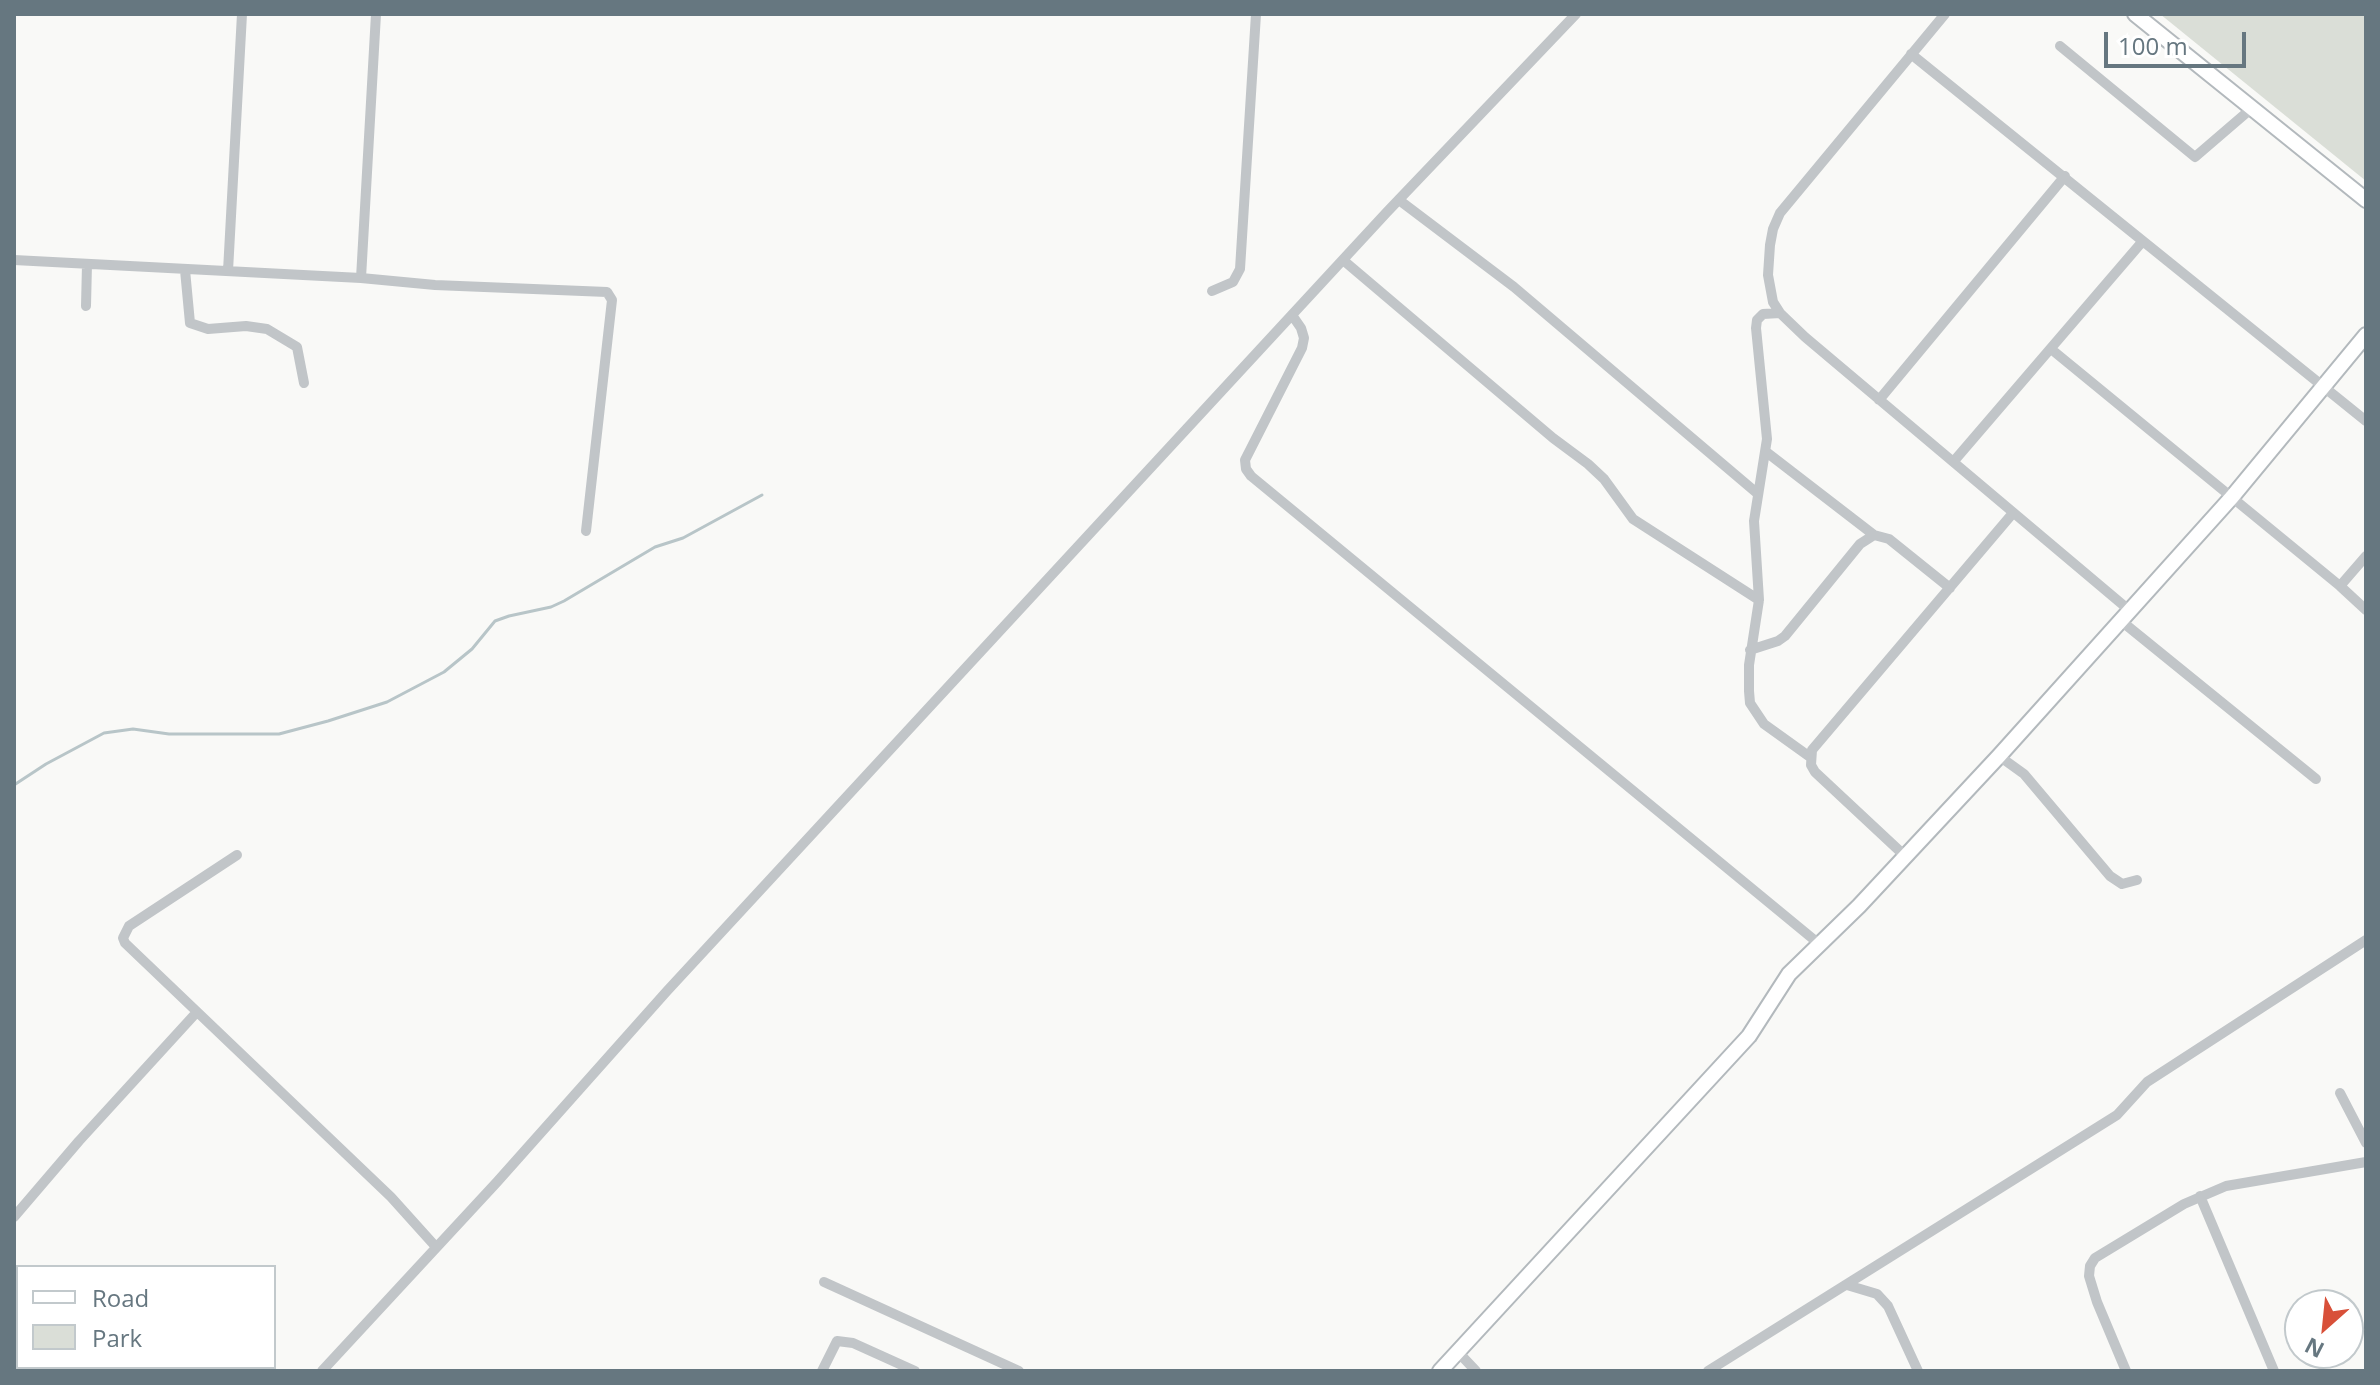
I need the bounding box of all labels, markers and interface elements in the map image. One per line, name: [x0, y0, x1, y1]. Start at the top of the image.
scale bar: [2108, 16, 2250, 66]
text: 100 m: [2118, 29, 2188, 62]
legend: [16, 1265, 276, 1369]
text: Road: [92, 1281, 149, 1314]
north arrow: [2284, 1289, 2364, 1369]
text: Park: [92, 1321, 142, 1354]
text: N: [2299, 1331, 2329, 1366]

